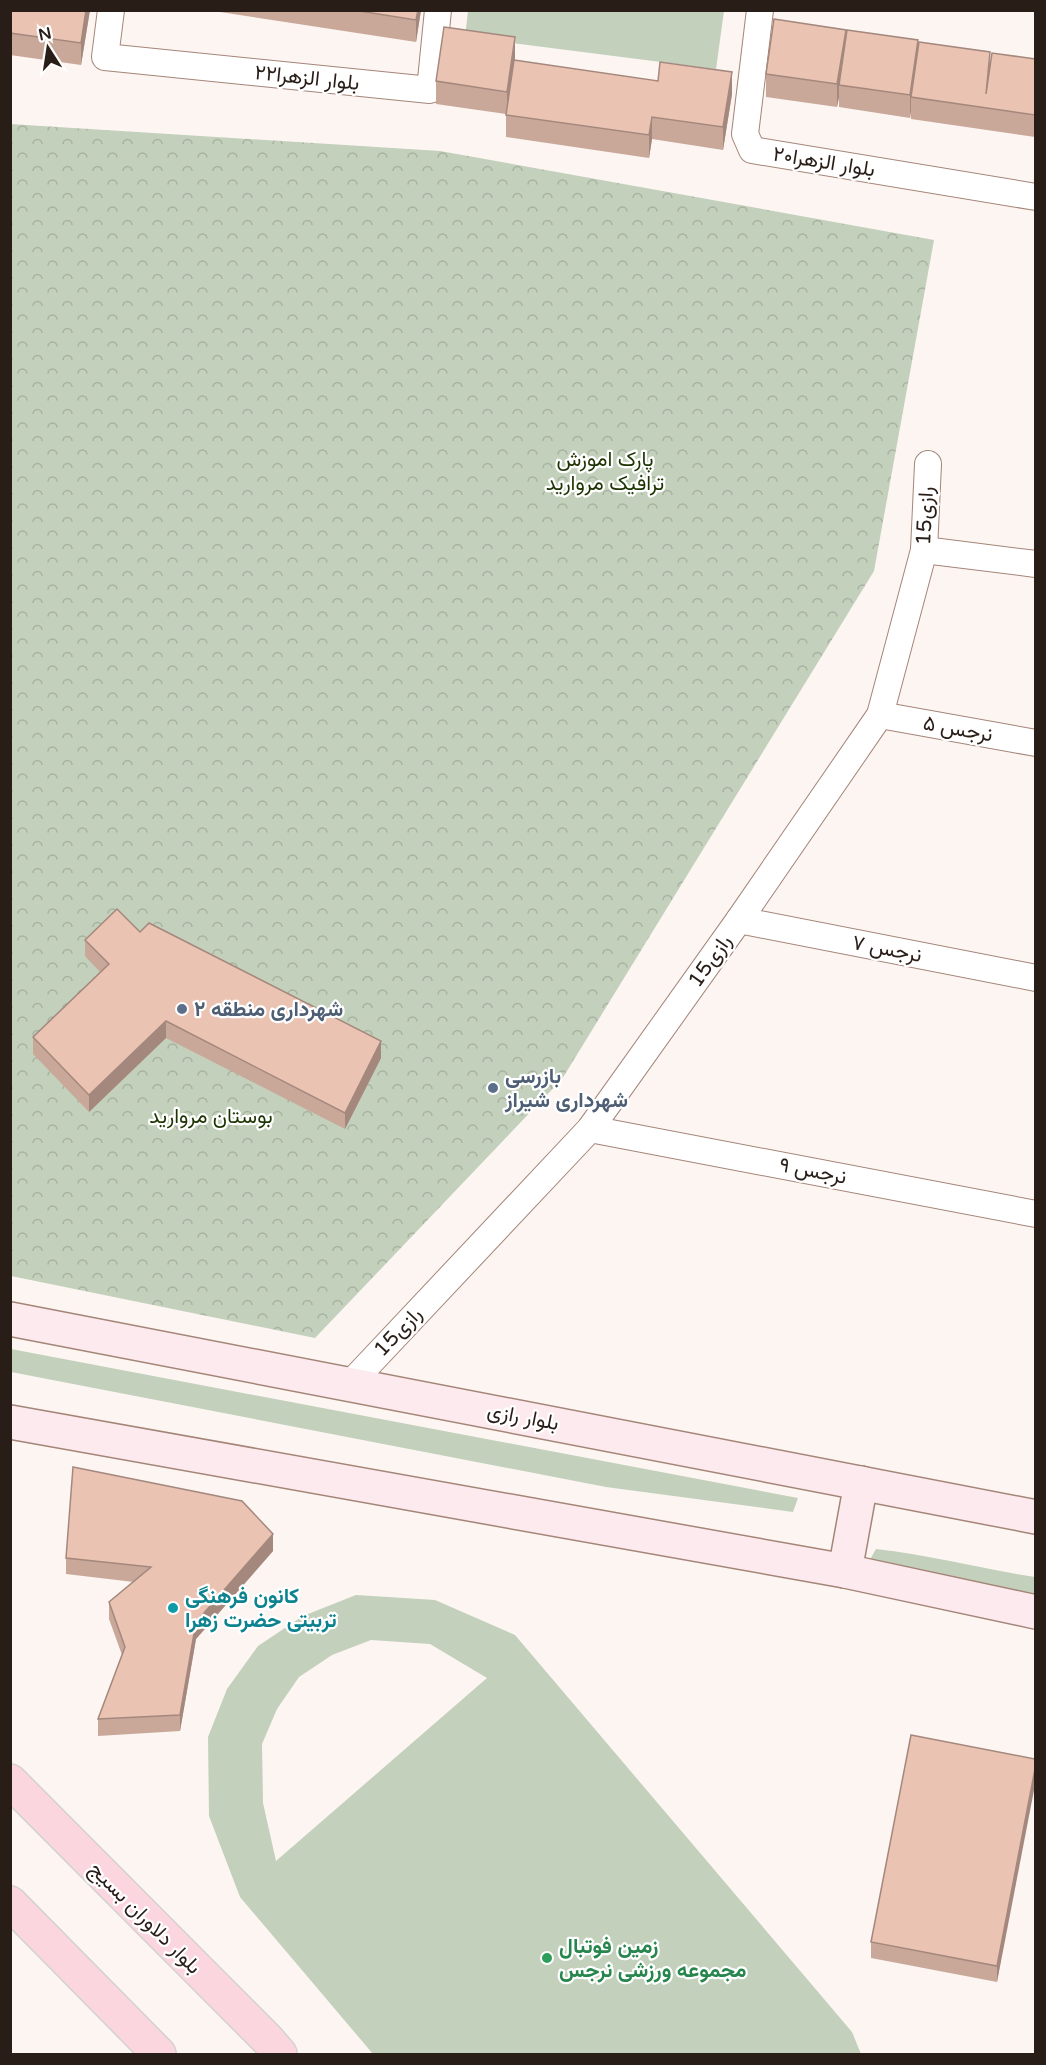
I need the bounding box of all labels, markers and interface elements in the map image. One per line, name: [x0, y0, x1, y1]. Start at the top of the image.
north arrow: [18, 18, 78, 78]
text: N: [37, 23, 53, 45]
street label: بلوار الزهرا۲۲: [253, 60, 361, 96]
street label: بلوار الزهرا۲۰: [771, 142, 877, 182]
park label: پارک اموزش ترافیک مروارید: [546, 447, 664, 496]
street label: 15رازی: [911, 486, 939, 546]
street label: نرجس ۵: [921, 711, 995, 747]
street label: 15رازی: [683, 930, 737, 992]
street label: نرجس ۷: [850, 930, 924, 968]
place label: شهرداری منطقه ۲: [194, 997, 343, 1022]
marker: شهرداری منطقه ۲: [175, 1002, 189, 1016]
place label: بازرسی شهرداری شیراز: [504, 1064, 628, 1113]
marker: بازرسی شهرداری شیراز: [486, 1081, 500, 1095]
park label: بوستان مروارید: [149, 1104, 273, 1129]
street label: نرجس ۹: [777, 1152, 849, 1190]
street label: 15رازی: [369, 1302, 427, 1362]
street label: بلوار رازی: [485, 1398, 561, 1436]
place label: کانون فرهنگی تربیتی حضرت زهرا: [185, 1584, 337, 1633]
marker: کانون فرهنگی تربیتی حضرت زهرا: [166, 1601, 180, 1615]
street label: بلوار دلاوران بسیج: [83, 1857, 206, 1980]
place label: زمین فوتبال مجموعه ورزشی نرجس: [559, 1934, 746, 1983]
marker: زمین فوتبال مجموعه ورزشی نرجس: [540, 1951, 554, 1965]

